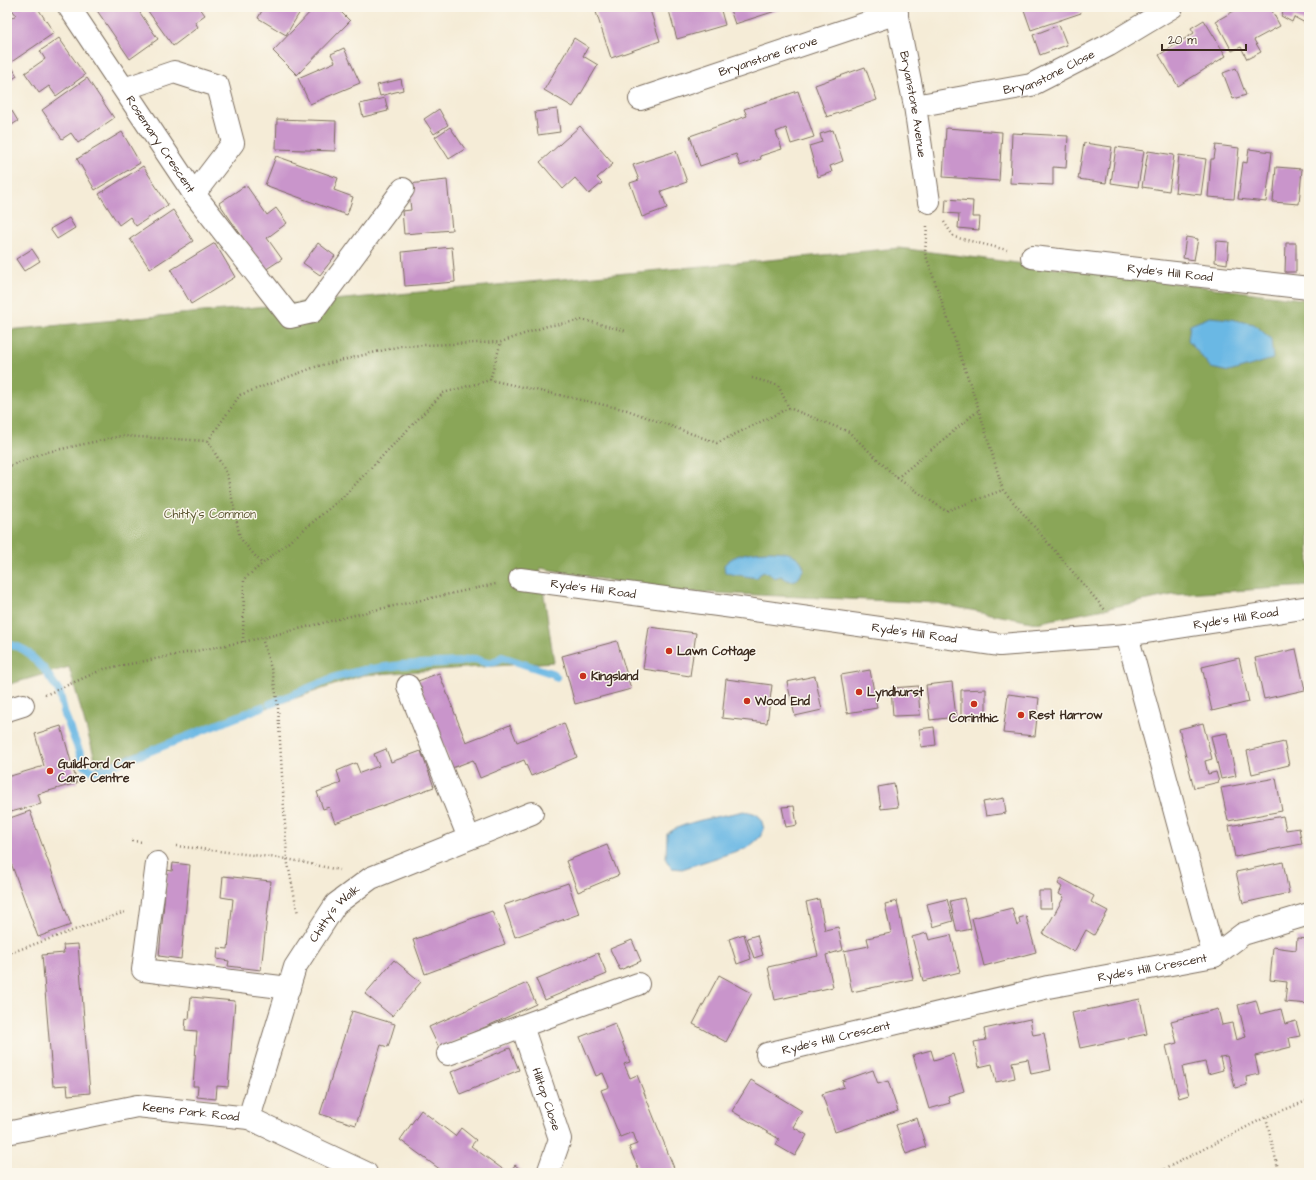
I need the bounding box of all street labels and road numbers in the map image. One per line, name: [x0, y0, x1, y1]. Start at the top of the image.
street label: Bryanstone Grove: [716, 32, 820, 81]
street label: Bryanstone Close: [1002, 45, 1098, 98]
street label: Bryanstone Avenue: [896, 50, 931, 159]
street label: Rosemary Crescent: [122, 92, 199, 196]
street label: Ryde's Hill Road: [1127, 259, 1214, 286]
street label: Ryde's Hill Road: [550, 575, 637, 603]
street label: Ryde's Hill Road: [1192, 603, 1280, 633]
street label: Ryde's Hill Road: [871, 618, 958, 647]
street label: Chitty's Walk: [305, 880, 364, 946]
street label: Ryde's Hill Crescent: [1096, 949, 1209, 986]
street label: Ryde's Hill Crescent: [780, 1016, 892, 1059]
street label: Hilltop Close: [528, 1065, 565, 1133]
street label: Keens Park Road: [142, 1098, 240, 1125]

